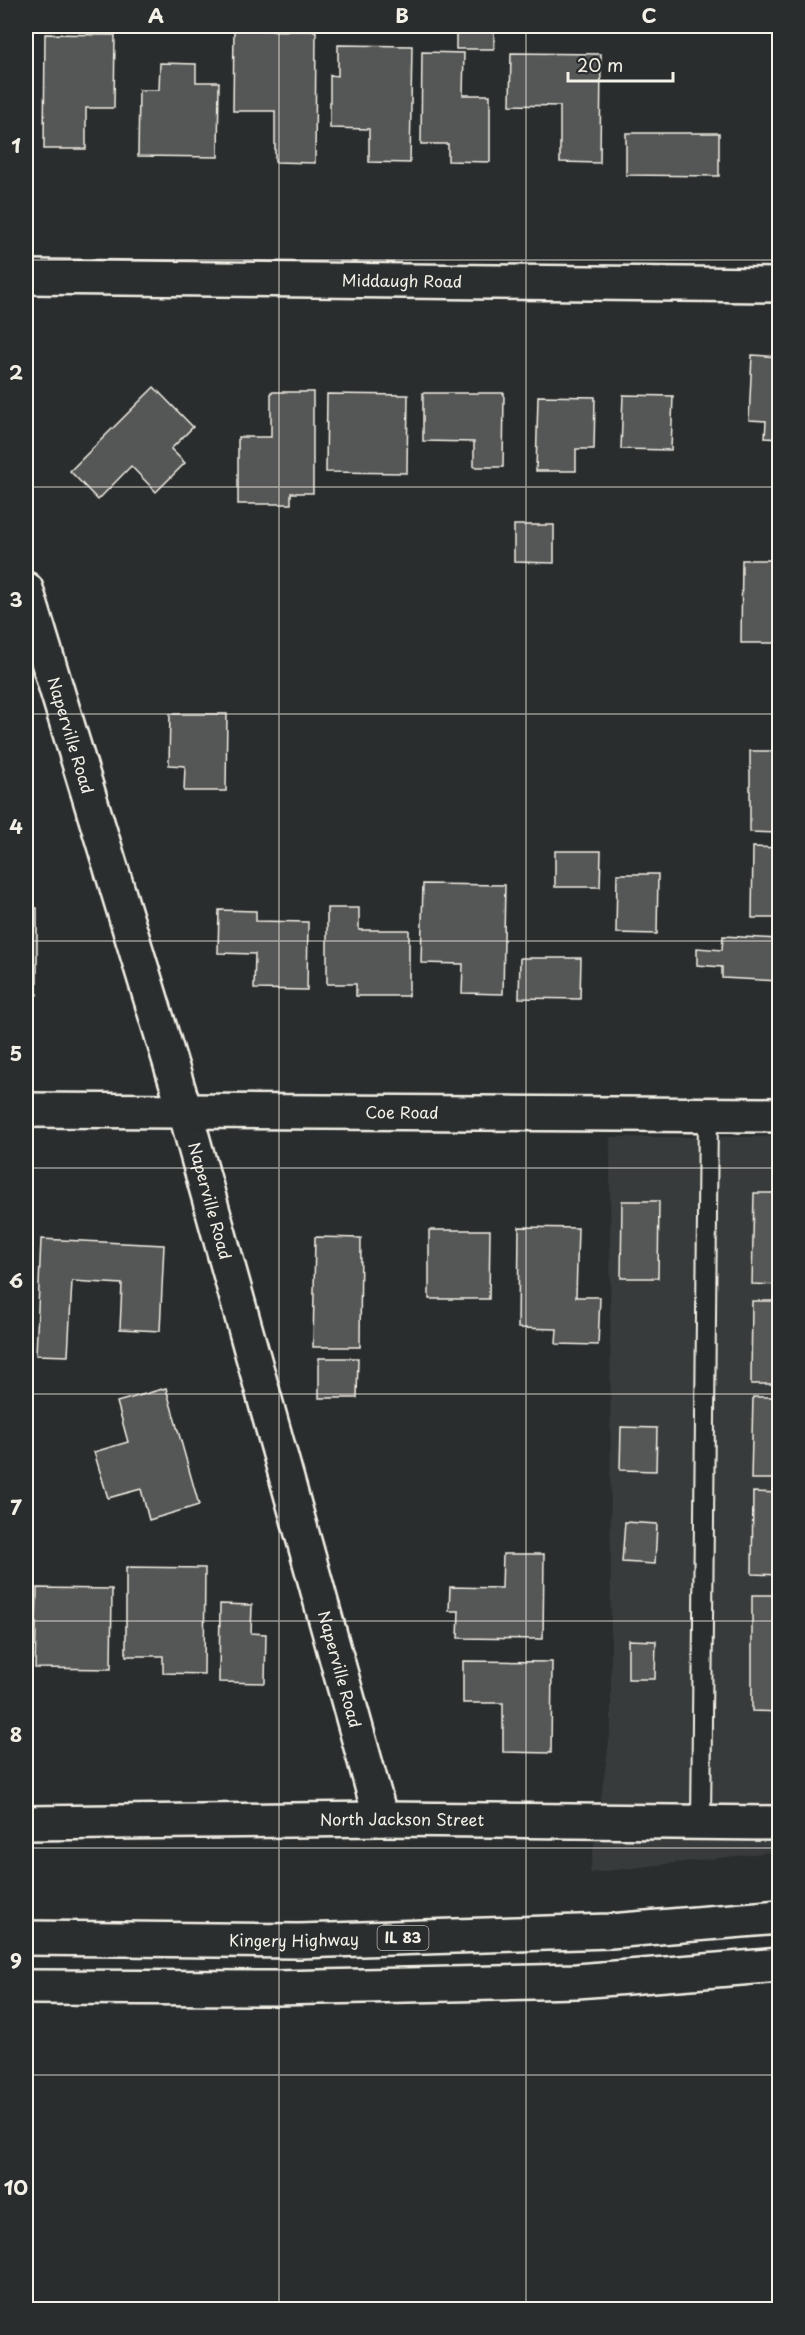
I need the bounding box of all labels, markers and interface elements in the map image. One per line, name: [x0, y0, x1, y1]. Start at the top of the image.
text: A: [148, 0, 164, 30]
text: B: [395, 0, 409, 30]
text: C: [641, 0, 657, 30]
scale bar: [568, 45, 673, 83]
text: 20 m: [577, 51, 623, 78]
text: 1: [11, 130, 21, 160]
street label: Middaugh Road: [342, 267, 462, 293]
text: 2: [9, 357, 23, 387]
text: 3: [9, 584, 23, 614]
street label: Naperville Road: [42, 674, 101, 796]
text: 4: [9, 811, 23, 841]
text: 5: [10, 1038, 22, 1068]
street label: Coe Road: [365, 1099, 439, 1124]
street label: Naperville Road: [183, 1139, 239, 1262]
text: 6: [9, 1265, 23, 1295]
text: 7: [10, 1492, 22, 1522]
street label: Naperville Road: [313, 1608, 368, 1730]
text: 8: [10, 1719, 22, 1749]
street label: North Jackson Street: [320, 1806, 485, 1831]
street label: Kingery Highway: [229, 1926, 359, 1952]
road number: IL 83: [378, 1926, 428, 1950]
text: 9: [10, 1945, 22, 1975]
text: 10: [4, 2172, 28, 2202]

